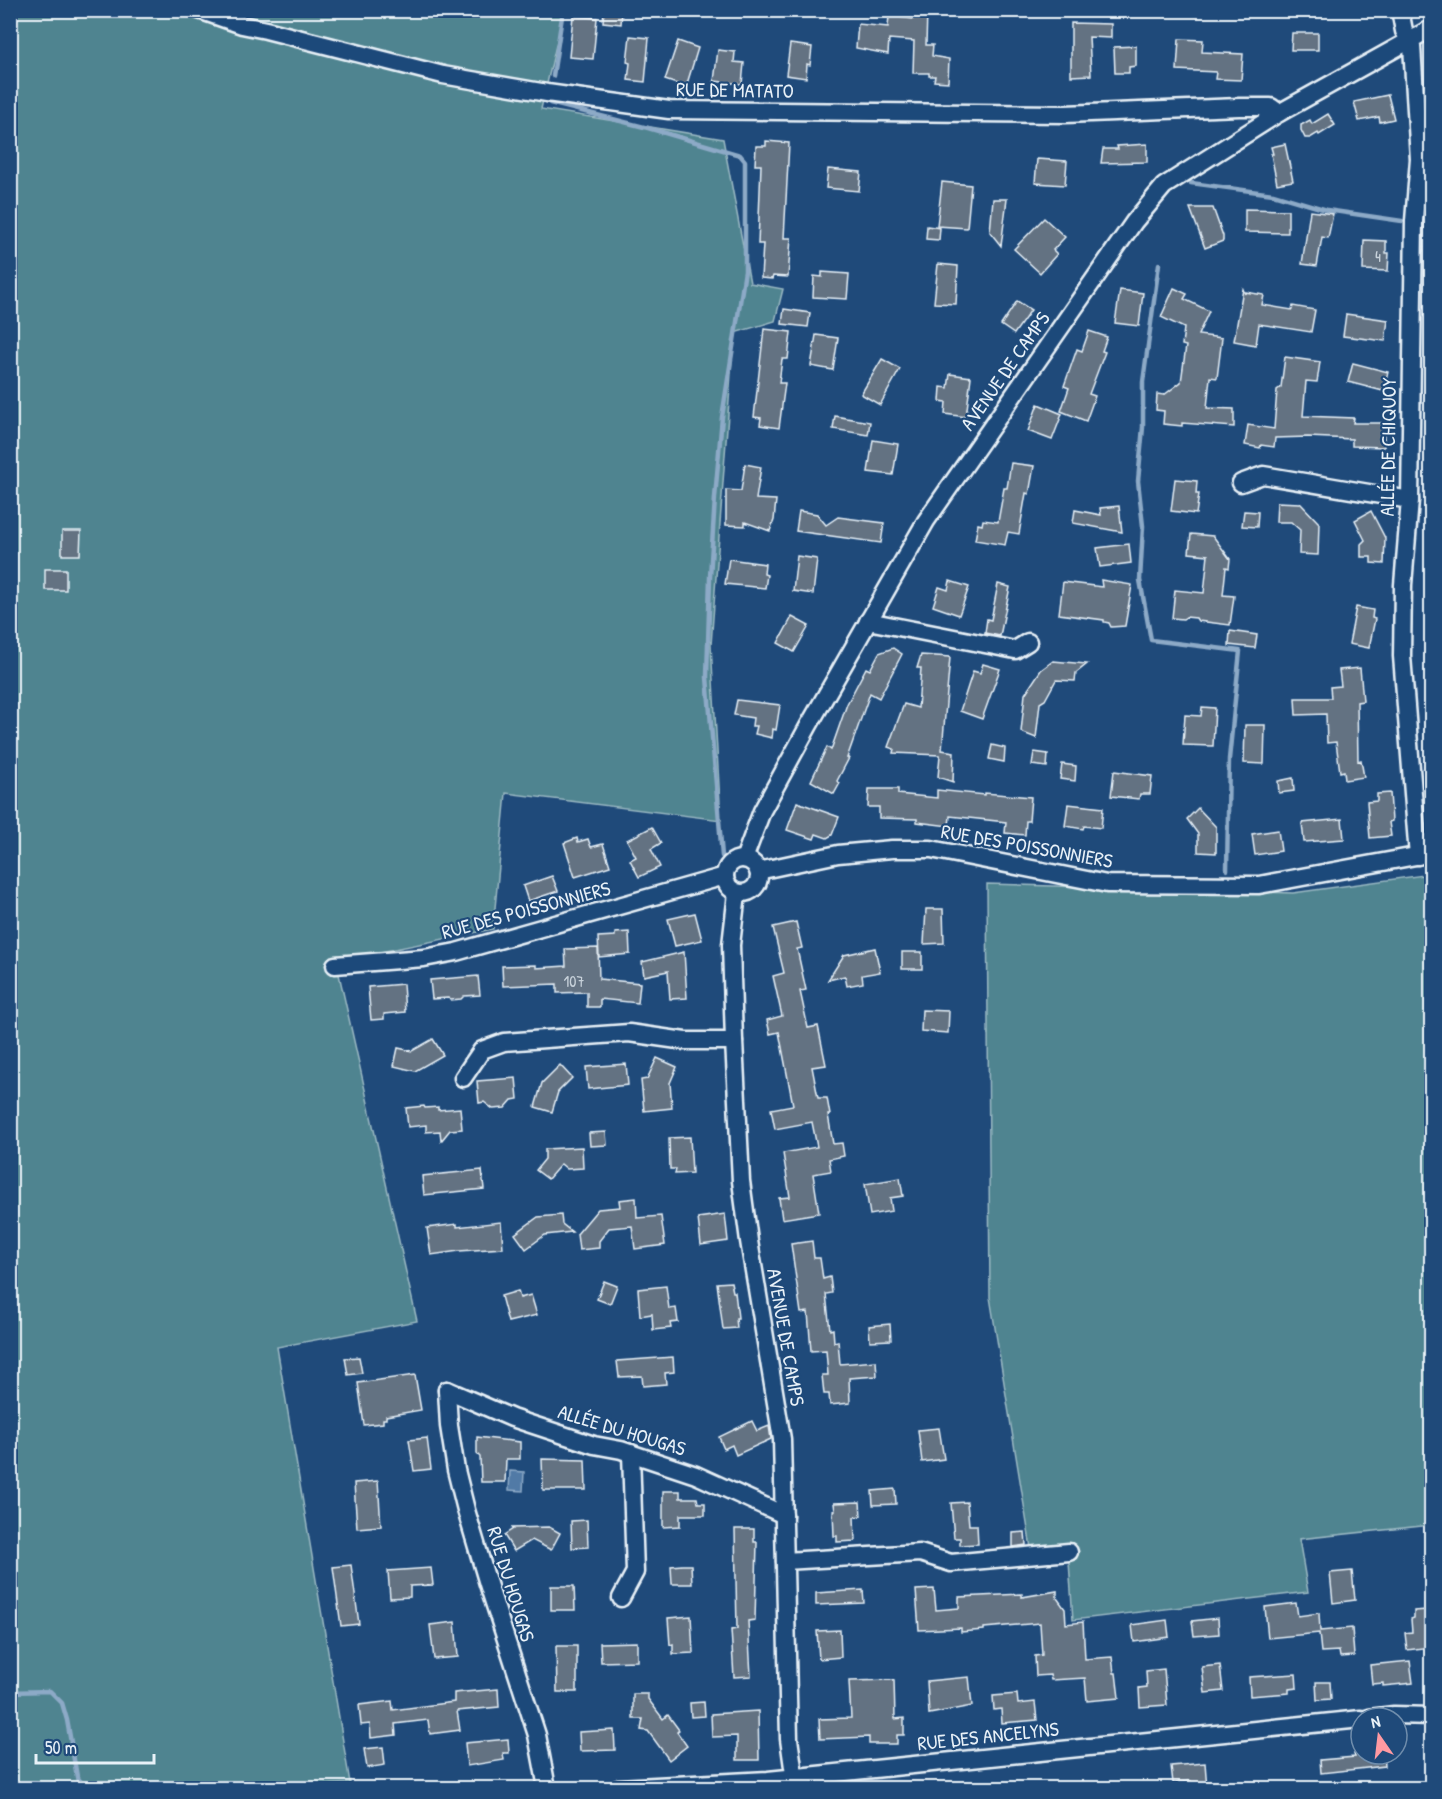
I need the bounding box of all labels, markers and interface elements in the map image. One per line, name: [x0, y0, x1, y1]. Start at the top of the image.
street label: RUE DE MATATO: [676, 75, 794, 104]
house number: 4: [1375, 245, 1381, 267]
street label: AVENUE DE CAMPS: [954, 306, 1056, 436]
street label: ALLÉE DE CHIQUOY: [1373, 377, 1402, 517]
street label: RUE DES POISSONNIERS: [939, 817, 1115, 874]
street label: RUE DES POISSONNIERS: [439, 874, 613, 945]
house number: 107: [564, 970, 585, 992]
street label: AVENUE DE CAMPS: [761, 1266, 812, 1408]
street label: ALLÉE DU HOUGAS: [555, 1397, 689, 1462]
street label: RUE DU HOUGAS: [481, 1523, 542, 1645]
north arrow: [1349, 1706, 1409, 1766]
text: N: [1369, 1710, 1383, 1733]
street label: RUE DES ANCELYNS: [916, 1715, 1060, 1756]
scale bar: [36, 1727, 154, 1765]
text: 50 m: [45, 1735, 77, 1760]

